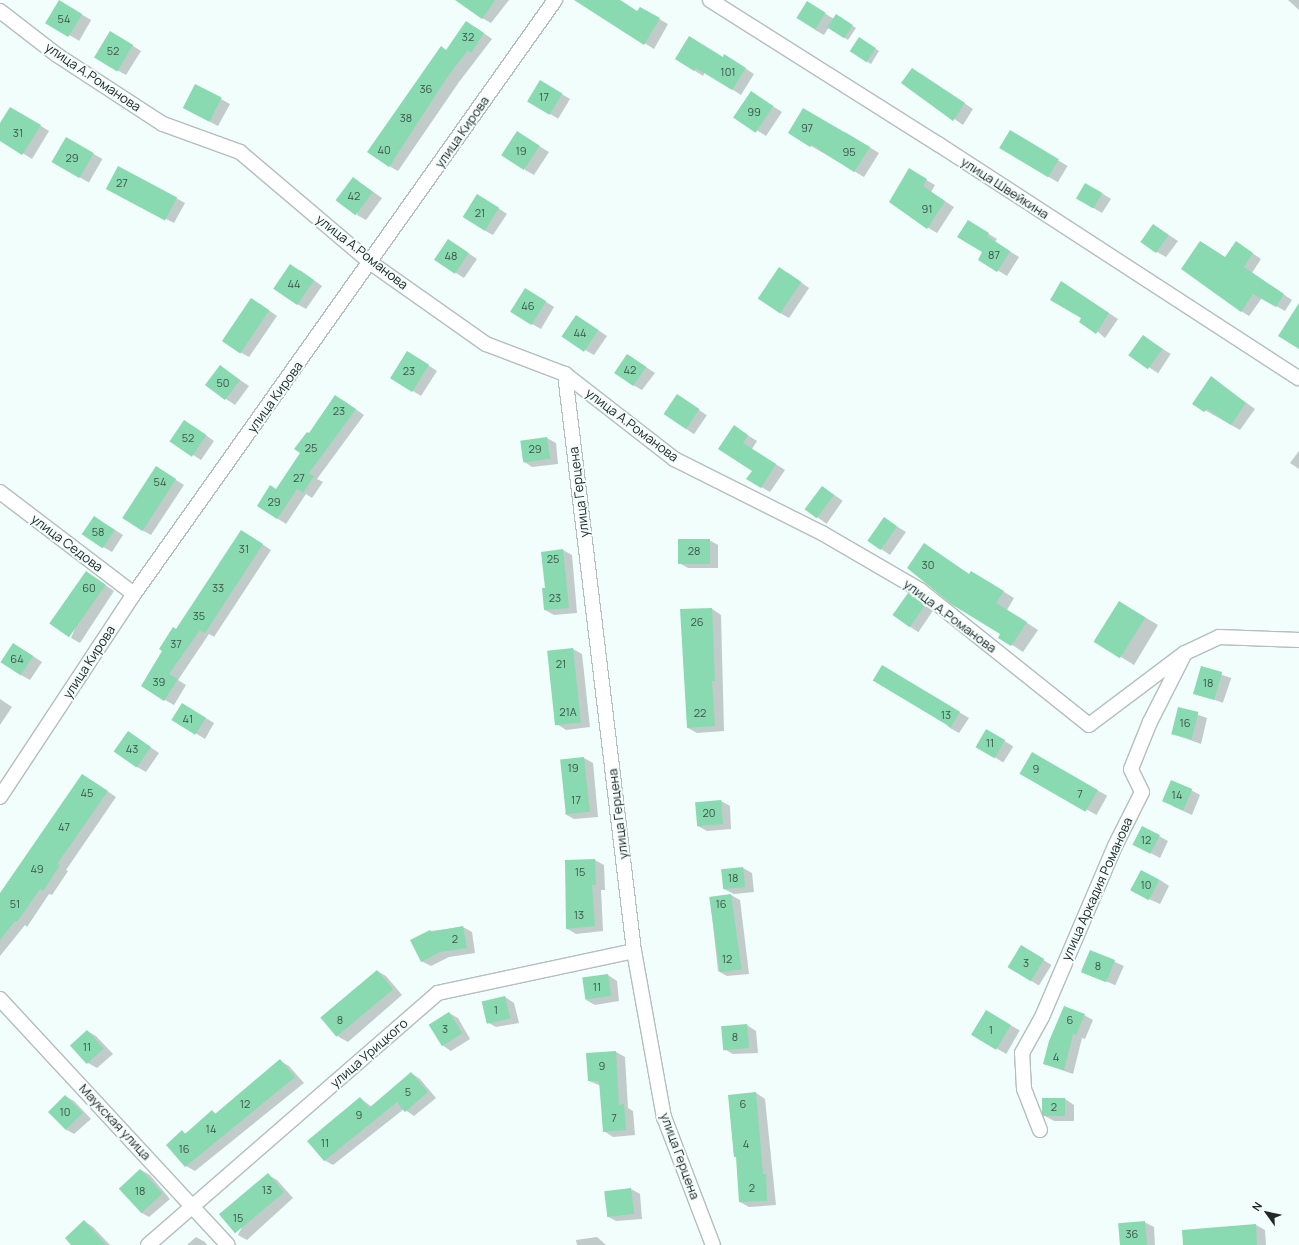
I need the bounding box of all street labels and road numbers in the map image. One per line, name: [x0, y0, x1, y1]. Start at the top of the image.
street label: улица А.Романова: [42, 39, 144, 115]
street label: улица Кирова: [432, 93, 492, 171]
street label: улица Швейкина: [958, 154, 1052, 222]
street label: улица А.Романова: [313, 211, 411, 293]
street label: улица Кирова: [244, 358, 306, 436]
street label: улица А.Романова: [583, 385, 681, 465]
street label: улица Герцена: [566, 446, 592, 538]
street label: улица Седова: [28, 511, 106, 575]
street label: улица А.Романова: [901, 576, 999, 656]
street label: улица Кирова: [60, 623, 118, 701]
street label: улица Герцена: [605, 768, 631, 860]
street label: улица Аркадия Романова: [1058, 815, 1136, 963]
street label: улица Урицкого: [327, 1015, 411, 1091]
street label: Маукская улица: [76, 1081, 154, 1163]
street label: улица Герцена: [657, 1111, 703, 1201]

